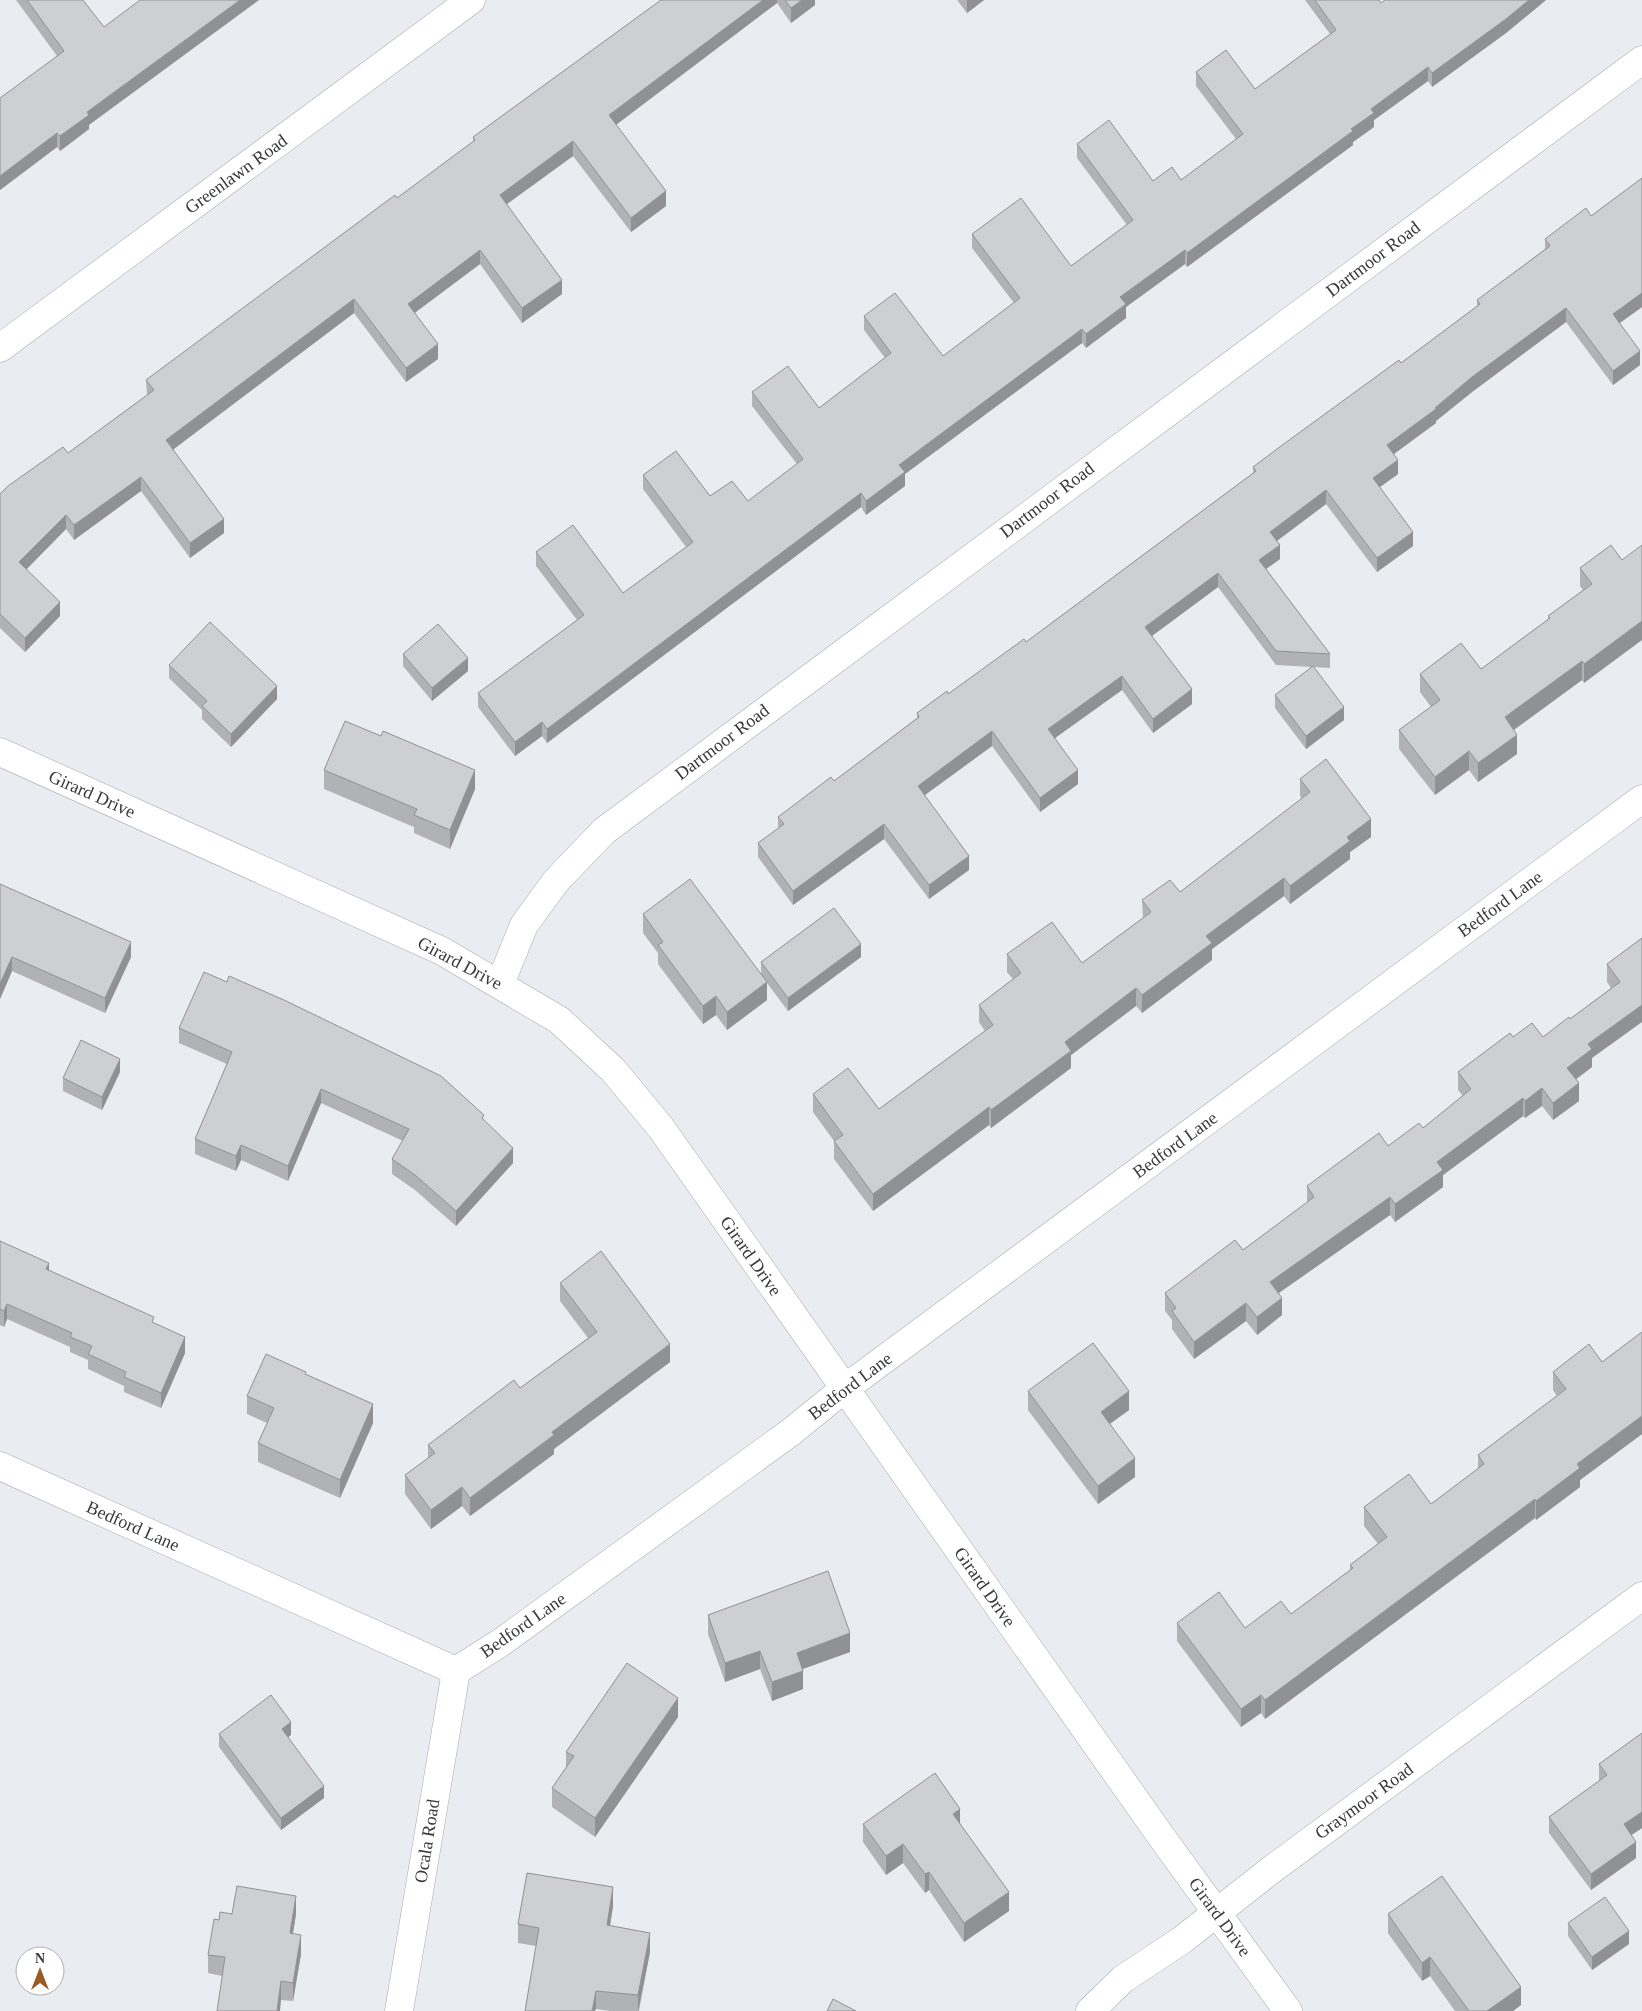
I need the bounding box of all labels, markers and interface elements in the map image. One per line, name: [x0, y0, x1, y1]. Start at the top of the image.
street label: Greenlawn Road: [181, 130, 291, 218]
street label: Dartmoor Road: [1322, 217, 1424, 301]
street label: Dartmoor Road: [996, 458, 1098, 542]
street label: Dartmoor Road: [671, 700, 773, 784]
street label: Girard Drive: [46, 766, 138, 822]
street label: Bedford Lane: [1454, 867, 1546, 941]
street label: Girard Drive: [414, 932, 506, 994]
street label: Bedford Lane: [1129, 1108, 1221, 1182]
street label: Girard Drive: [716, 1212, 786, 1300]
street label: Bedford Lane: [804, 1348, 896, 1424]
street label: Bedford Lane: [83, 1497, 183, 1555]
street label: Girard Drive: [950, 1543, 1020, 1631]
street label: Bedford Lane: [477, 1588, 569, 1662]
street label: Graymoor Road: [1311, 1759, 1417, 1843]
street label: Ocala Road: [411, 1798, 443, 1884]
street label: Girard Drive: [1185, 1874, 1255, 1960]
north arrow: [15, 1946, 65, 1996]
text: N: [35, 1951, 45, 1966]

